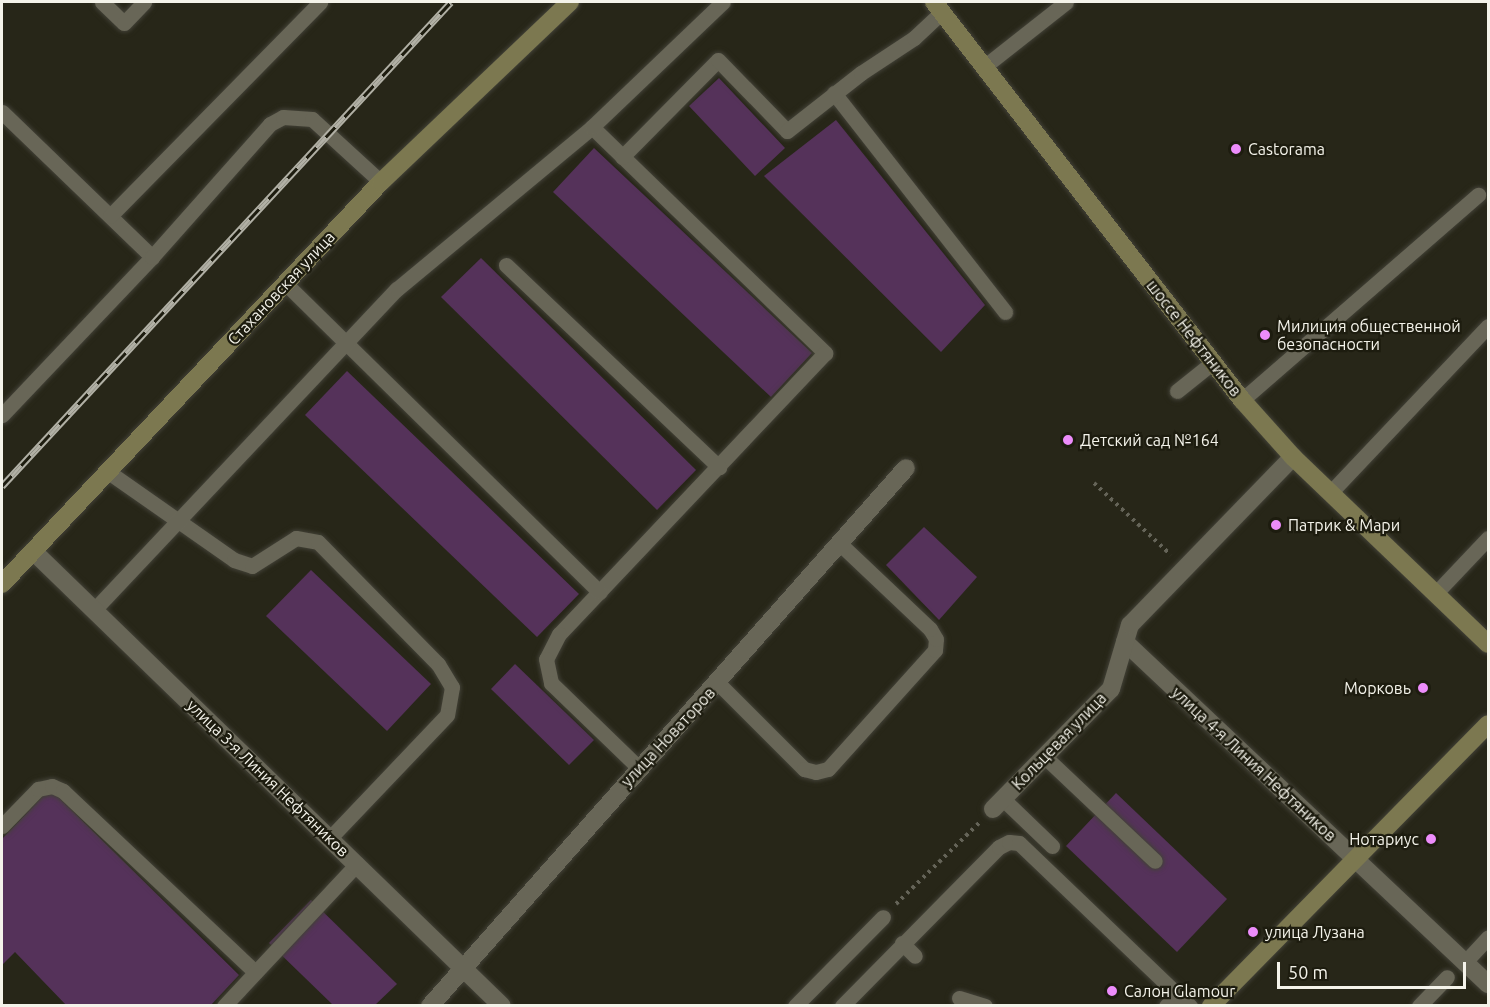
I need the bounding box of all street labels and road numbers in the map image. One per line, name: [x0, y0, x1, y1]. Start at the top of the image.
street label: Стахановская улица: [223, 227, 339, 349]
street label: шоссе Нефтяников: [1143, 276, 1245, 400]
street label: улица Новаторов: [617, 683, 719, 791]
street label: улица 4-я Линия Нефтяников: [1168, 683, 1340, 845]
street label: Кольцевая улица: [1008, 688, 1110, 794]
street label: улица 3-я Линия Нефтяников: [183, 695, 353, 861]

